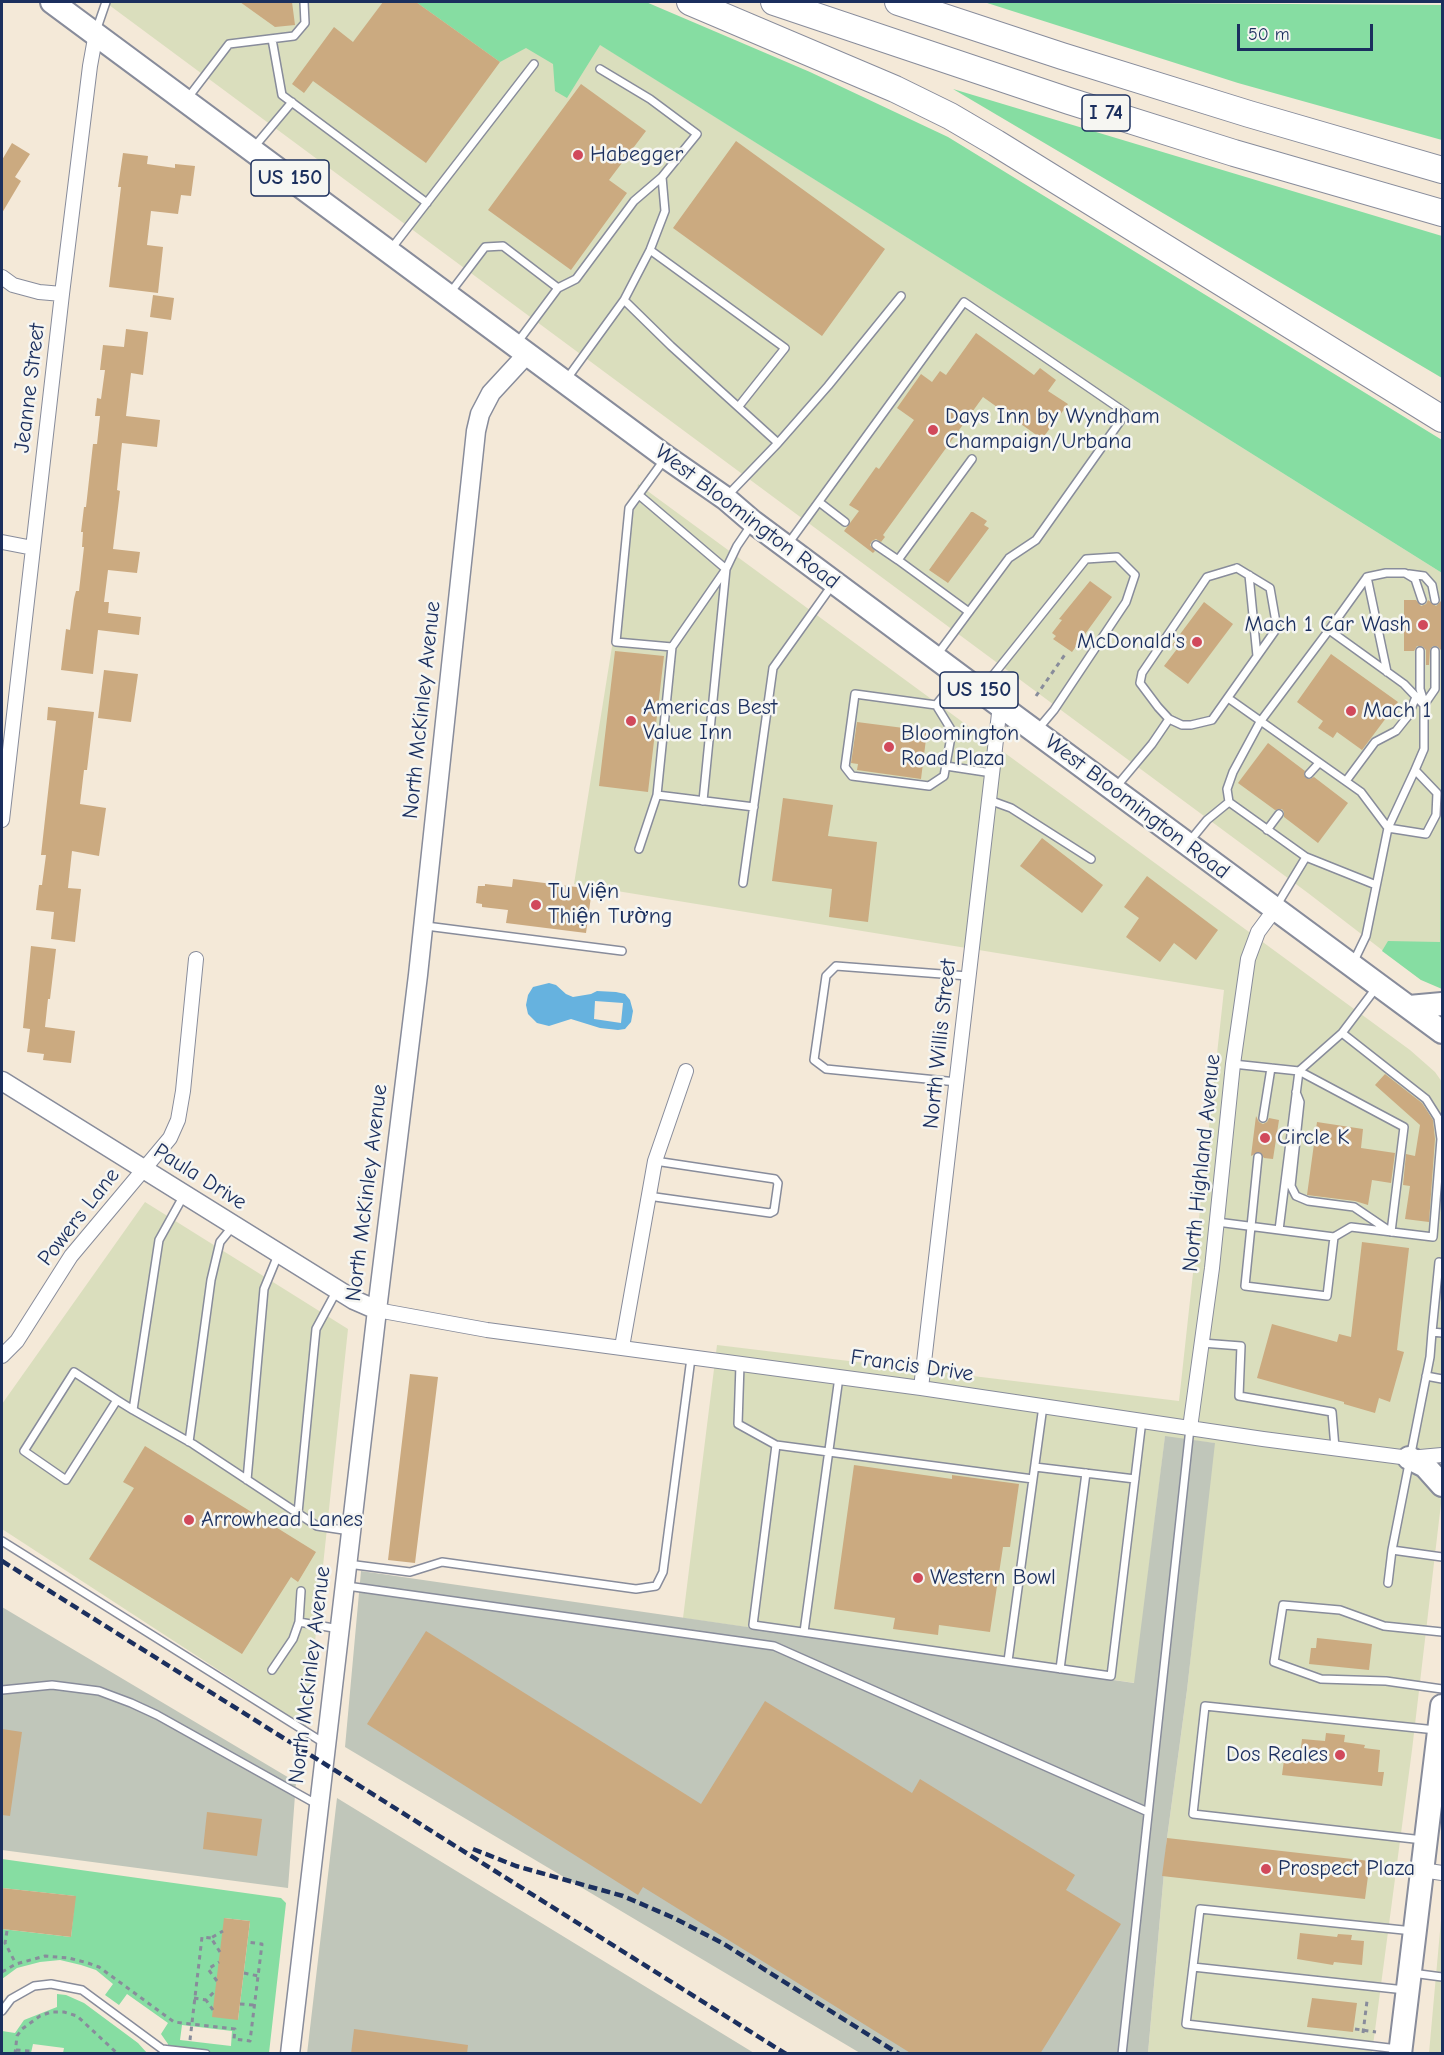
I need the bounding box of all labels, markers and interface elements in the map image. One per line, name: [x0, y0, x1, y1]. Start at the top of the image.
scale bar: [1240, 12, 1376, 50]
text: 50 m: [1248, 24, 1290, 45]
road number: I 74: [1082, 95, 1130, 131]
place label: Habegger: [590, 142, 683, 168]
marker: Habegger: [571, 148, 585, 162]
road number: US 150: [251, 160, 329, 196]
street label: Jeanne Street: [9, 322, 51, 454]
place label: Days Inn by Wyndham Champaign/Urbana: [945, 404, 1160, 456]
marker: Days Inn by Wyndham Champaign/Urbana: [926, 423, 940, 437]
street label: West Bloomington Road: [649, 439, 845, 595]
street label: North McKinley Avenue: [397, 600, 447, 820]
place label: Mach 1 Car Wash: [1245, 612, 1411, 638]
marker: Mach 1 Car Wash: [1416, 618, 1430, 632]
place label: McDonald's: [1077, 629, 1185, 655]
marker: McDonald's: [1190, 635, 1204, 649]
road number: US 150: [940, 672, 1018, 708]
place label: Americas Best Value Inn: [643, 695, 777, 746]
place label: Mach 1: [1363, 698, 1431, 724]
marker: Mach 1: [1344, 704, 1358, 718]
marker: Americas Best Value Inn: [624, 714, 638, 728]
place label: Bloomington Road Plaza: [901, 721, 1019, 772]
street label: West Bloomington Road: [1039, 729, 1235, 885]
marker: Bloomington Road Plaza: [882, 740, 896, 754]
place label: Tu Viện Thiện Tường: [548, 879, 672, 930]
marker: Tu Viện Thiện Tường: [529, 898, 543, 912]
street label: North Willis Street: [918, 958, 962, 1130]
street label: North Highland Avenue: [1177, 1053, 1227, 1273]
street label: North McKinley Avenue: [341, 1083, 393, 1303]
place label: Circle K: [1277, 1125, 1350, 1151]
marker: Circle K: [1258, 1131, 1272, 1145]
street label: Paula Drive: [149, 1138, 251, 1216]
street label: Powers Lane: [33, 1163, 125, 1271]
street label: Francis Drive: [849, 1344, 975, 1388]
place label: Arrowhead Lanes: [201, 1507, 363, 1533]
marker: Arrowhead Lanes: [182, 1513, 196, 1527]
street label: North McKinley Avenue: [284, 1565, 336, 1785]
place label: Western Bowl: [930, 1565, 1056, 1591]
marker: Western Bowl: [911, 1571, 925, 1585]
place label: Dos Reales: [1226, 1742, 1328, 1768]
marker: Dos Reales: [1333, 1748, 1347, 1762]
place label: Prospect Plaza: [1278, 1856, 1415, 1882]
marker: Prospect Plaza: [1259, 1862, 1273, 1876]

